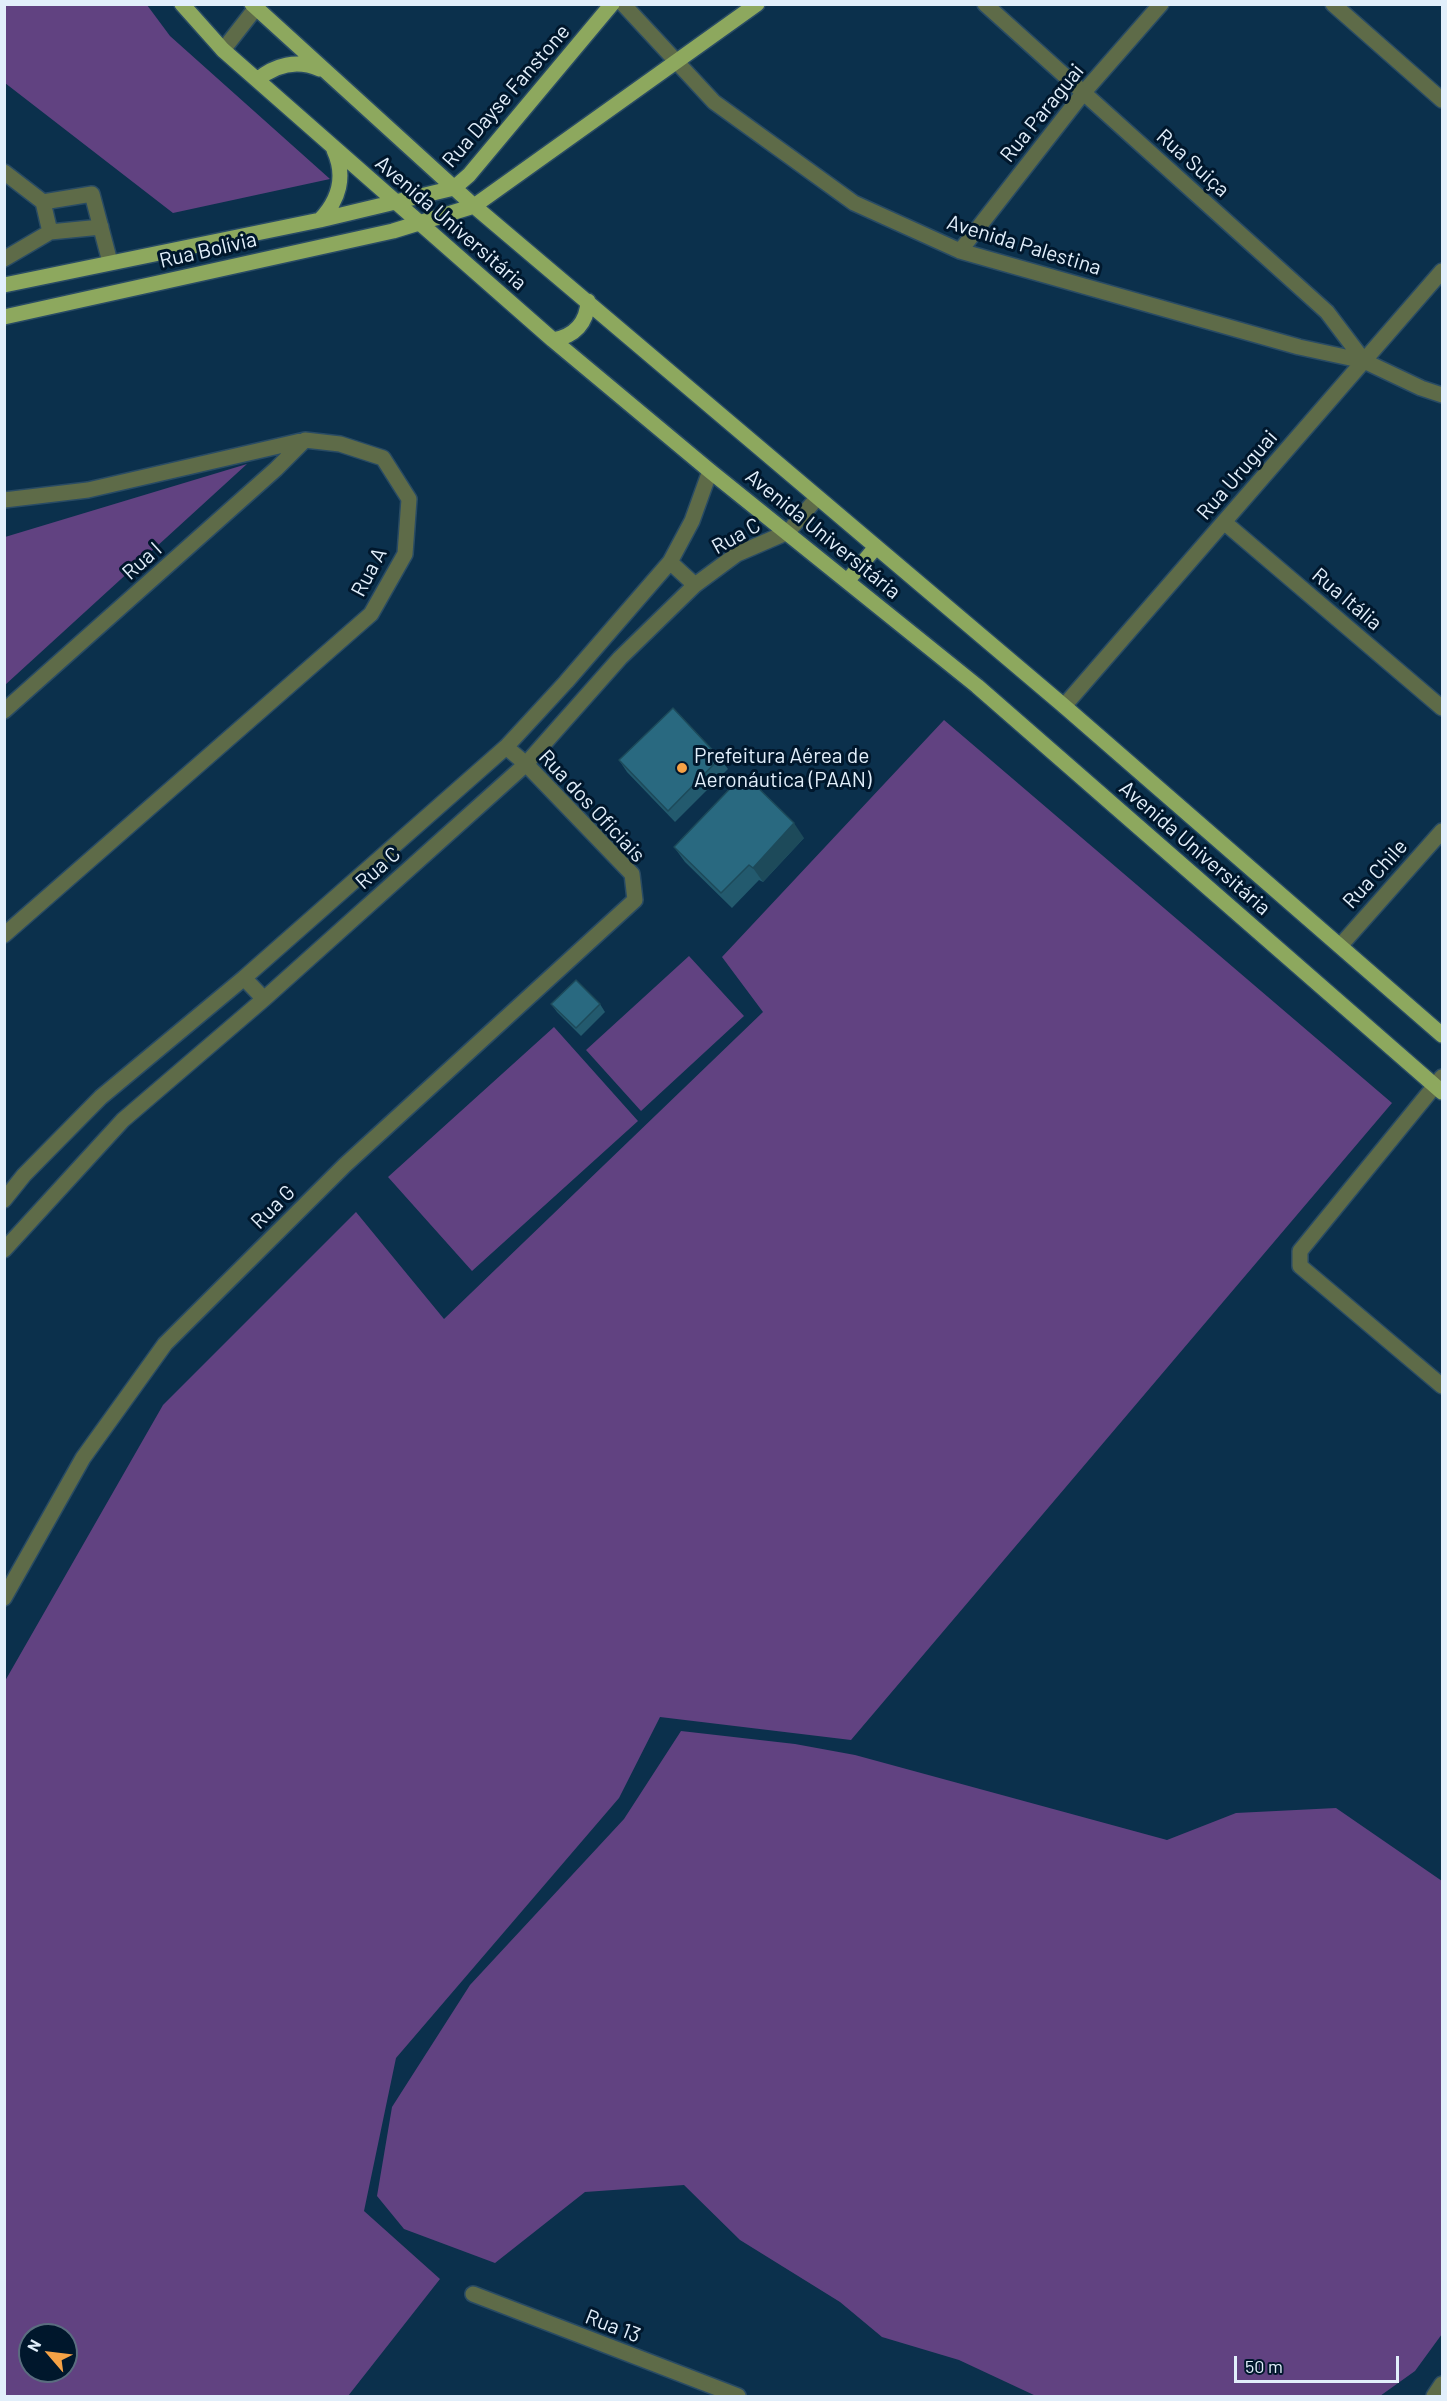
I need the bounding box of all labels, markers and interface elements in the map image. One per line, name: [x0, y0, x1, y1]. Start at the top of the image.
street label: Rua Dayse Fanstone: [437, 19, 575, 173]
street label: Rua Paraguai: [995, 59, 1089, 167]
street label: Rua Suiça: [1151, 124, 1235, 202]
street label: Avenida Universitária: [370, 150, 532, 296]
street label: Avenida Palestina: [944, 210, 1104, 280]
street label: Rua Bolívia: [157, 227, 259, 273]
street label: Rua Uruguai: [1191, 425, 1283, 525]
street label: Avenida Universitária: [740, 464, 906, 604]
street label: Rua C: [707, 512, 765, 560]
street label: Rua I: [117, 537, 167, 585]
street label: Rua A: [346, 543, 392, 601]
street label: Rua Itália: [1307, 562, 1387, 636]
place label: Prefeitura Aérea de Aeronáutica (PAAN): [694, 743, 871, 793]
street label: Rua dos Oficiais: [533, 745, 651, 867]
marker: Prefeitura Aérea de Aeronáutica (PAAN): [675, 761, 689, 775]
street label: Avenida Universitária: [1114, 775, 1276, 921]
street label: Rua Chile: [1337, 834, 1413, 914]
street label: Rua C: [350, 841, 406, 895]
street label: Rua G: [246, 1180, 300, 1234]
street label: Rua 13: [582, 2304, 644, 2348]
north arrow: [18, 2323, 78, 2383]
text: N: [23, 2336, 44, 2354]
scale bar: [1237, 2344, 1402, 2382]
text: 50 m: [1245, 2355, 1283, 2377]

